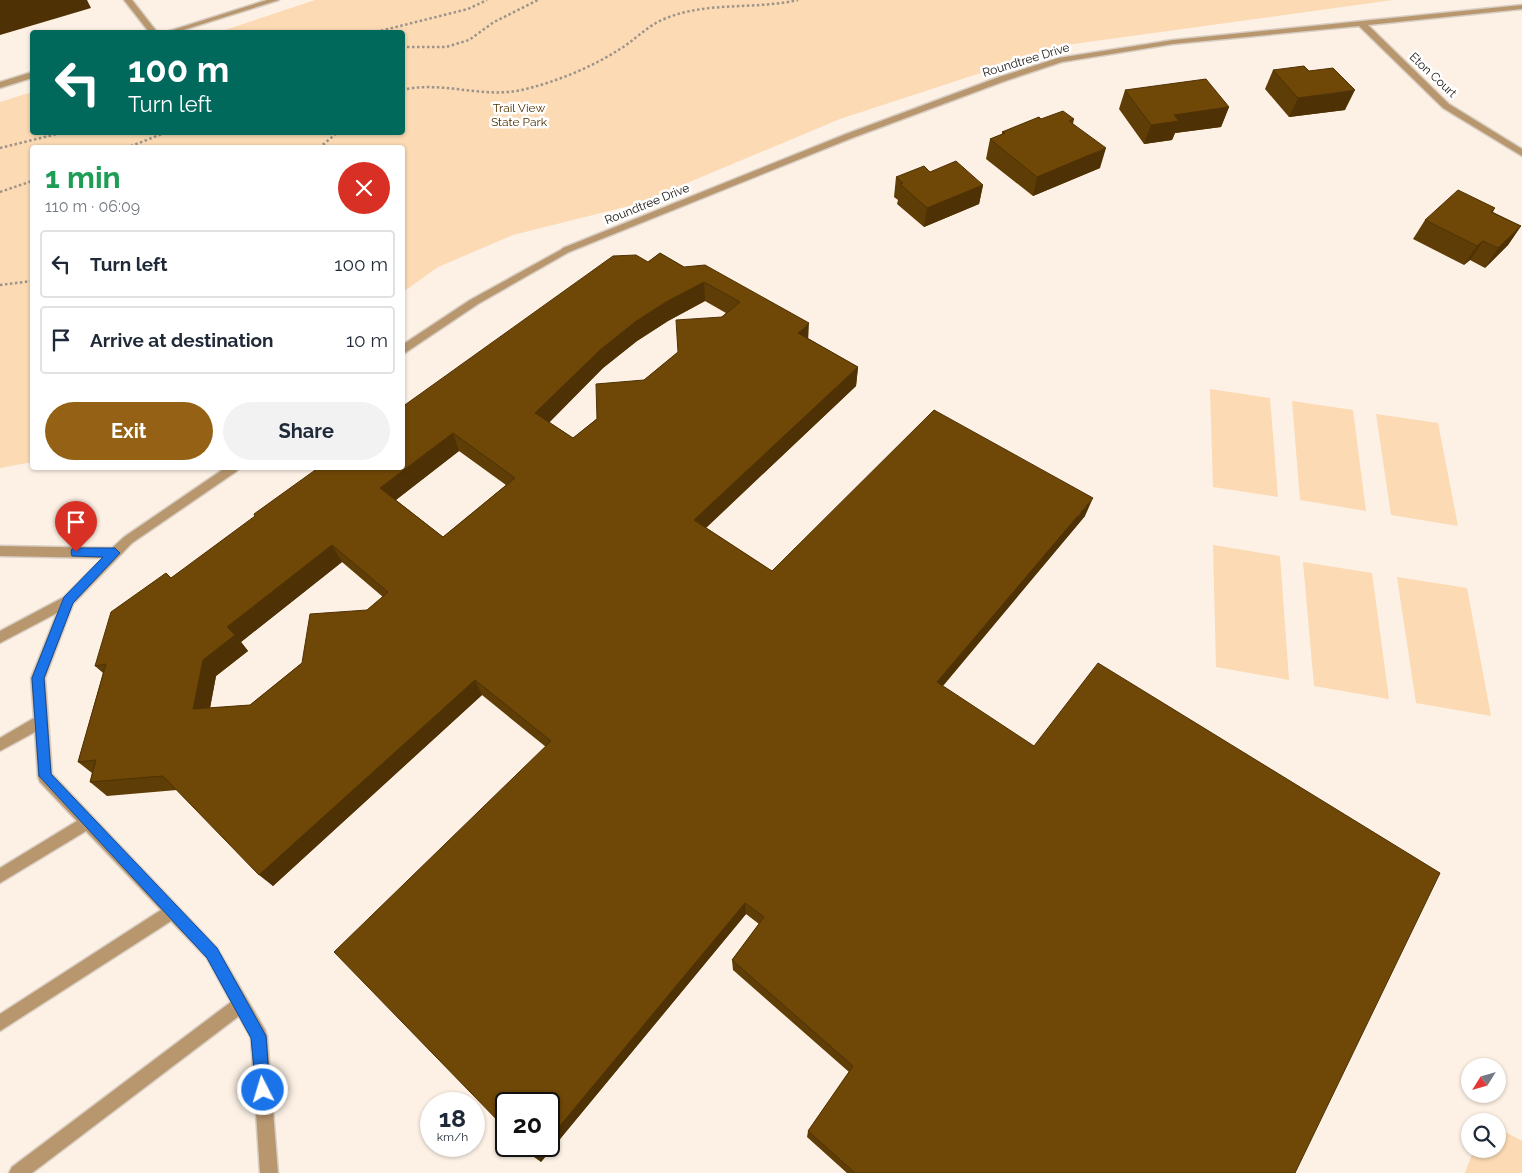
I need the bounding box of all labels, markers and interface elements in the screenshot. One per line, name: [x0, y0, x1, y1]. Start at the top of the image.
street label: Roundtree Drive: [981, 40, 1071, 80]
text: 100 m: [128, 49, 229, 90]
icon: left: [45, 50, 110, 115]
street label: Eton Court: [1407, 50, 1459, 100]
text: Turn left: [128, 91, 212, 117]
park label: Trail View State Park: [491, 101, 548, 129]
text: 1 min: [45, 160, 121, 195]
button: close: [338, 162, 390, 214]
street label: Roundtree Drive: [603, 181, 691, 227]
text: 110 m · 06:09: [45, 197, 140, 216]
icon: left: [47, 250, 75, 278]
text: Turn left: [90, 253, 167, 275]
text: 100 m: [334, 253, 388, 275]
icon: arrive: [47, 326, 75, 354]
text: Arrive at destination: [90, 329, 274, 351]
text: 10 m: [346, 329, 388, 351]
button: Exit: [45, 402, 213, 460]
button: Share: [223, 402, 390, 460]
pin: [55, 501, 97, 552]
icon: arrive: [62, 508, 90, 536]
north arrow: [1461, 1058, 1506, 1102]
map controls: [1461, 1058, 1506, 1158]
position arrow: [236, 1063, 288, 1115]
speed limit sign: 20: [495, 1092, 560, 1157]
text: 18: [439, 1103, 466, 1133]
button: search: [1461, 1113, 1506, 1158]
text: km/h: [437, 1130, 468, 1144]

